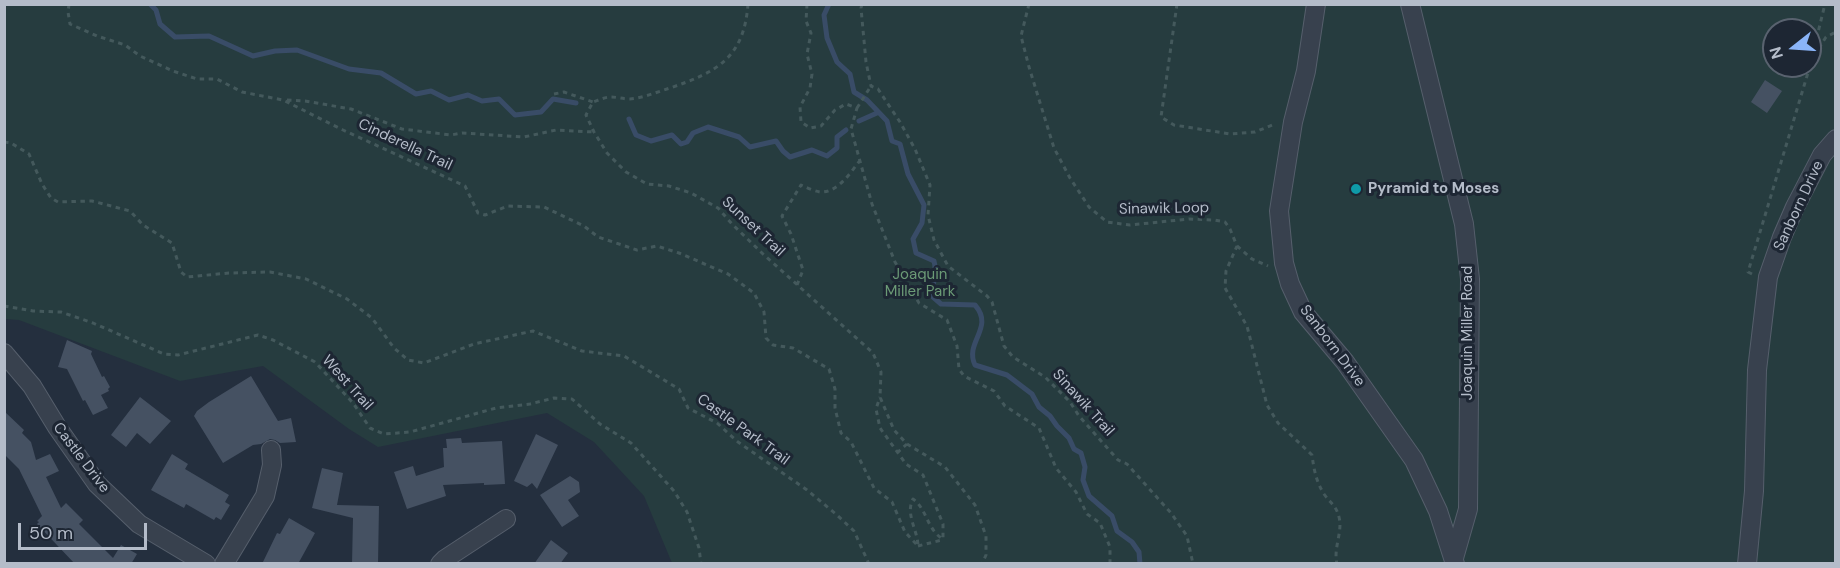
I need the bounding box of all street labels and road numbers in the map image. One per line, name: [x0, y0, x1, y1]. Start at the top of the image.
street label: Cinderella Trail: [355, 115, 455, 175]
street label: Sanborn Drive: [1770, 158, 1828, 254]
street label: Sunset Trail: [718, 193, 788, 261]
street label: Sinawik Loop: [1119, 199, 1209, 219]
street label: Joaquin Miller Road: [1459, 266, 1477, 400]
street label: Sanborn Drive: [1295, 302, 1369, 390]
street label: West Trail: [318, 352, 376, 414]
street label: Sinawik Trail: [1048, 366, 1118, 440]
street label: Castle Park Trail: [693, 390, 793, 470]
street label: Castle Drive: [49, 419, 113, 497]

